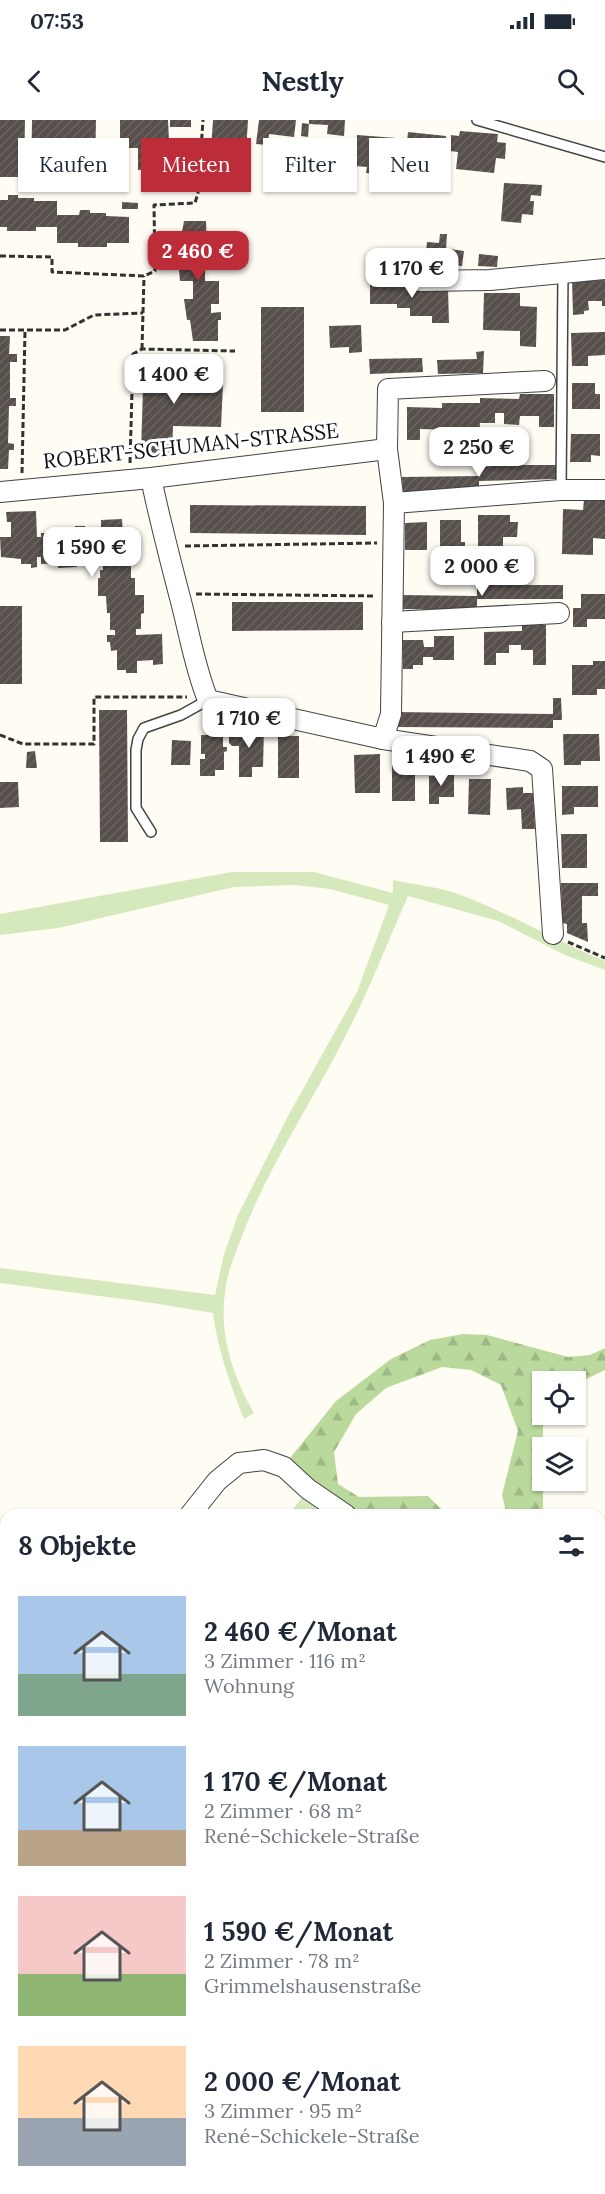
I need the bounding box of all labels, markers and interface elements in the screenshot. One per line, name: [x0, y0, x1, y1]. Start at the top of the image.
text: 07:53: [30, 7, 84, 35]
text: Nestly: [261, 64, 344, 98]
icon: back: [18, 65, 51, 98]
icon: search: [554, 65, 587, 98]
chip: Kaufen: [18, 138, 129, 192]
chip: Mieten: [141, 138, 251, 192]
chip: Filter: [263, 138, 357, 192]
chip: Neu: [369, 138, 451, 192]
pin: 2 460 €: [143, 231, 253, 282]
text: 2 460 €: [162, 238, 234, 263]
pin: 1 170 €: [357, 248, 467, 299]
text: 1 170 €: [379, 255, 445, 280]
pin: 1 400 €: [119, 354, 229, 405]
text: 1 400 €: [138, 361, 210, 386]
street label: ROBERT-SCHUMAN-STRASSE: [42, 417, 340, 474]
pin: 2 250 €: [424, 427, 534, 478]
text: 2 250 €: [443, 434, 515, 459]
pin: 1 590 €: [37, 527, 147, 578]
text: 1 590 €: [57, 534, 127, 559]
pin: 2 000 €: [427, 546, 537, 597]
text: 2 000 €: [444, 553, 520, 578]
pin: 1 710 €: [194, 698, 304, 749]
text: 1 710 €: [216, 705, 282, 730]
pin: 1 490 €: [386, 736, 496, 787]
text: 1 490 €: [406, 743, 476, 768]
map controls: [532, 1371, 586, 1491]
button: locate: [532, 1371, 586, 1425]
button: layers: [532, 1437, 586, 1491]
text: 8 Objekte: [18, 1529, 136, 1562]
icon: filters: [555, 1529, 588, 1562]
text: 2 460 €/Monat: [204, 1615, 397, 1648]
icon: home: [66, 1620, 138, 1692]
text: 3 Zimmer · 116 m²: [204, 1648, 366, 1673]
text: Wohnung: [204, 1673, 294, 1698]
text: 1 170 €/Monat: [204, 1765, 387, 1798]
icon: home: [66, 1770, 138, 1842]
text: 2 Zimmer · 68 m²: [204, 1798, 362, 1823]
text: René-Schickele-Straße: [204, 1823, 419, 1848]
text: 1 590 €/Monat: [204, 1915, 393, 1948]
icon: home: [66, 1920, 138, 1992]
text: 2 Zimmer · 78 m²: [204, 1948, 360, 1973]
text: Grimmelshausenstraße: [204, 1973, 421, 1998]
text: 2 000 €/Monat: [204, 2065, 401, 2098]
icon: home: [66, 2070, 138, 2142]
text: 3 Zimmer · 95 m²: [204, 2098, 362, 2123]
text: René-Schickele-Straße: [204, 2123, 419, 2148]

